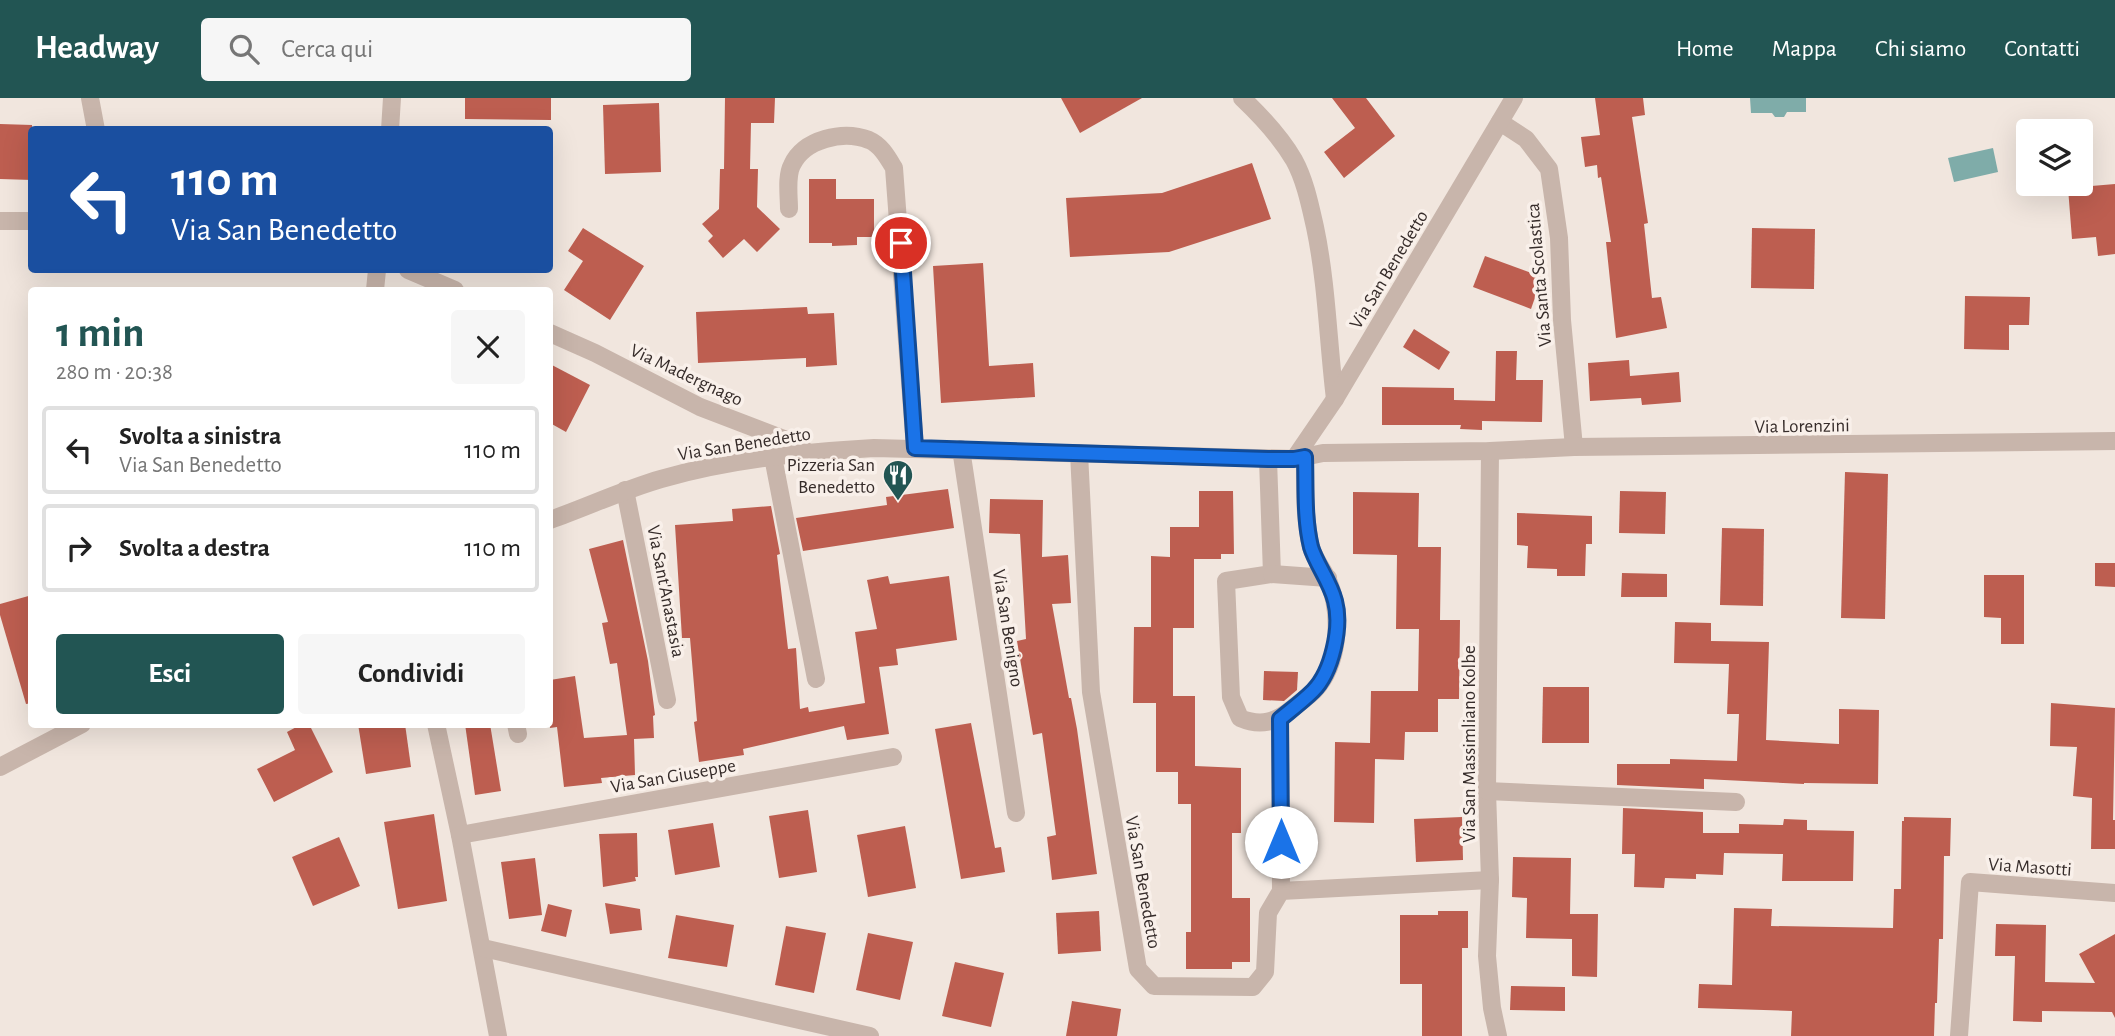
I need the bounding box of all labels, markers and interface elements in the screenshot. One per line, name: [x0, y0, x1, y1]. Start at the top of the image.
search box: [201, 18, 691, 81]
icon: search: [225, 30, 263, 68]
text: Headway: [35, 32, 159, 65]
text: Cerca qui: [281, 36, 373, 62]
text: Home: [1676, 37, 1734, 61]
text: Mappa: [1772, 37, 1837, 61]
text: Chi siamo: [1875, 37, 1966, 61]
text: Contatti: [2004, 37, 2080, 61]
map controls: [2016, 119, 2093, 196]
button: layers: [2016, 119, 2093, 196]
icon: left: [56, 154, 147, 245]
text: 110 m: [171, 156, 279, 205]
street label: Via Santa Scolastica: [1524, 202, 1555, 348]
street label: Via San Benedetto: [1347, 207, 1432, 332]
pin: [871, 213, 931, 273]
text: Via San Benedetto: [171, 214, 397, 246]
icon: arrive: [882, 224, 920, 262]
button: close: [451, 310, 525, 384]
text: 1 min: [56, 312, 145, 354]
street label: Via Madergnago: [627, 341, 746, 410]
text: 280 m · 20:38: [56, 361, 173, 384]
street label: Via Lorenzini: [1754, 416, 1850, 437]
text: Svolta a sinistra: [119, 423, 281, 449]
street label: Via San Benedetto: [676, 425, 812, 464]
icon: left: [60, 431, 98, 469]
text: 110 m: [464, 437, 521, 463]
text: Via San Benedetto: [119, 454, 282, 477]
place label: Pizzeria San Benedetto: [787, 456, 875, 497]
restaurant icon: Pizzeria San Benedetto: [881, 458, 915, 502]
street label: Via Sant'Anastasia: [643, 524, 688, 659]
icon: right: [60, 529, 98, 567]
text: Svolta a destra: [119, 535, 270, 561]
text: 110 m: [464, 535, 521, 561]
street label: Via San Benigno: [989, 568, 1026, 688]
button: Esci: [56, 634, 284, 714]
button: Condividi: [298, 634, 525, 714]
street label: Via San Massimliano Kolbe: [1460, 645, 1479, 843]
street label: Via San Giuseppe: [609, 756, 737, 797]
position arrow: [1244, 805, 1318, 879]
street label: Via San Benedetto: [1121, 814, 1164, 950]
street label: Via Masotti: [1987, 855, 2072, 880]

